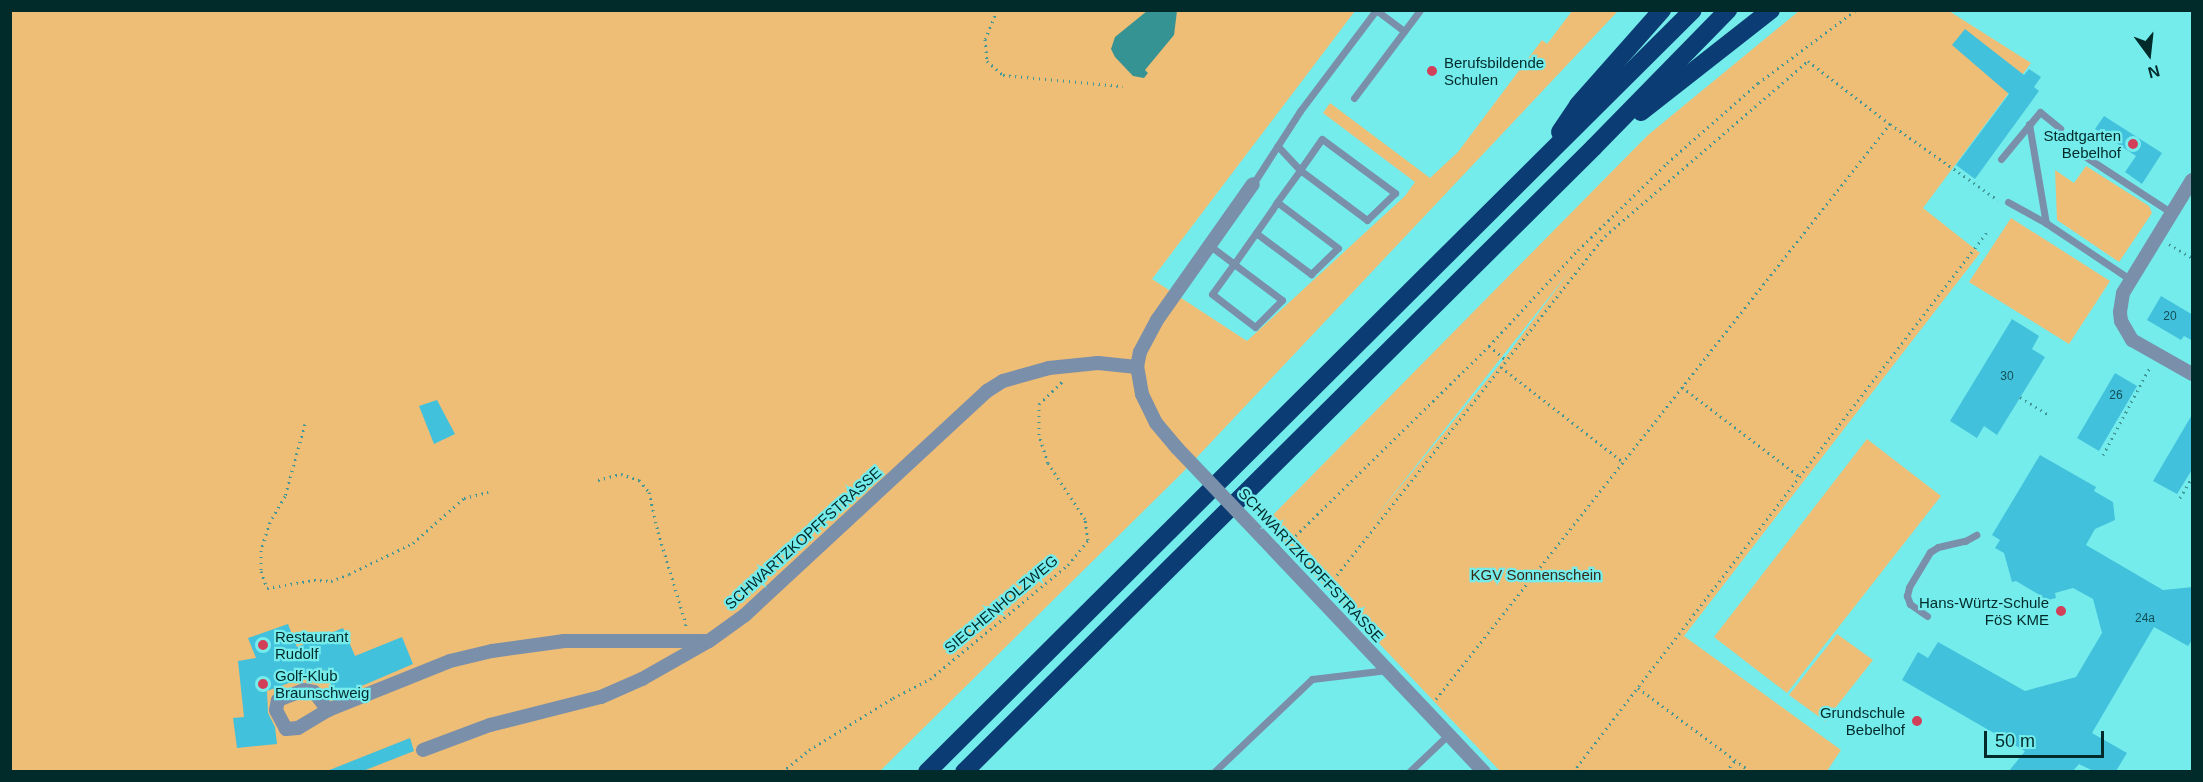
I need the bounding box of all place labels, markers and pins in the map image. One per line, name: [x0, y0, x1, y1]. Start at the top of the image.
place label: Berufsbildende Schulen: [1444, 53, 1544, 88]
marker: Berufsbildende Schulen: [1425, 64, 1439, 78]
place label: Stadtgarten Bebelhof: [2043, 126, 2121, 161]
marker: Stadtgarten Bebelhof: [2126, 137, 2140, 151]
place label: Hans-Würtz-Schule FöS KME: [1919, 593, 2049, 628]
marker: Hans-Würtz-Schule FöS KME: [2054, 604, 2068, 618]
place label: Restaurant Rudolf: [275, 627, 348, 662]
marker: Restaurant Rudolf: [256, 638, 270, 652]
place label: Golf-Klub Braunschweig: [275, 666, 369, 701]
marker: Golf-Klub Braunschweig: [256, 677, 270, 691]
place label: Grundschule Bebelhof: [1820, 703, 1905, 738]
marker: Grundschule Bebelhof: [1910, 714, 1924, 728]

